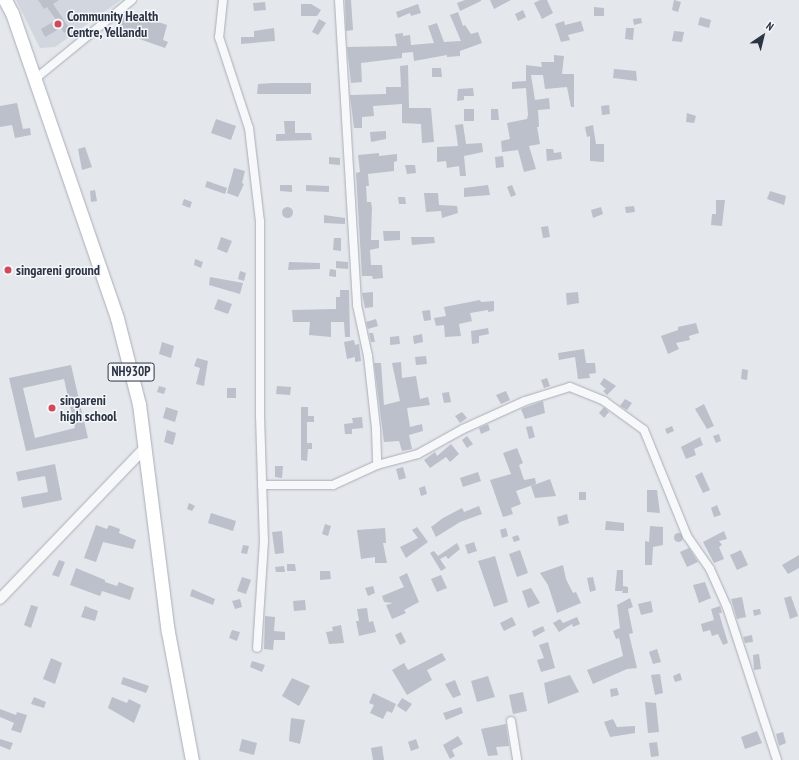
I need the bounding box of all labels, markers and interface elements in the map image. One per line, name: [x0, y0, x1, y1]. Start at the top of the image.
place label: Community Health Centre, Yellandu: [67, 8, 159, 40]
north arrow: [743, 16, 783, 56]
marker: Community Health Centre, Yellandu: [52, 18, 64, 30]
text: N: [763, 19, 776, 34]
place label: singareni ground: [16, 262, 100, 278]
marker: singareni ground: [3, 265, 13, 275]
road number: NH930P: [107, 361, 155, 383]
place label: singareni high school: [60, 392, 117, 424]
marker: singareni high school: [47, 403, 57, 413]

